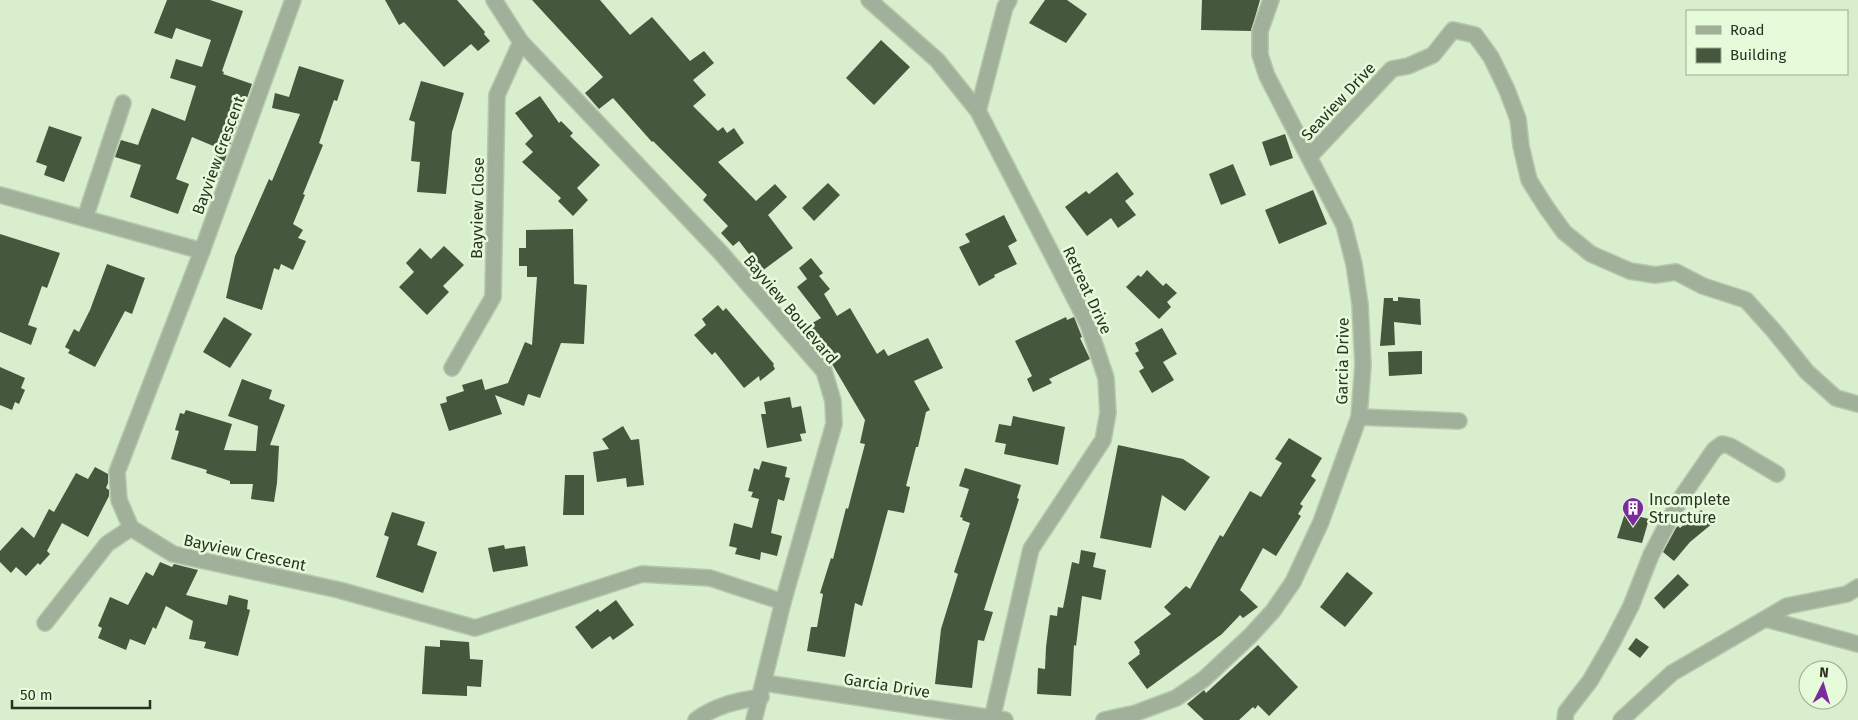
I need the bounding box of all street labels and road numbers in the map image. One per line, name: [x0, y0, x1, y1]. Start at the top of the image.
street label: Seaview Drive: [1297, 58, 1379, 144]
street label: Bayview Crescent: [188, 93, 249, 217]
street label: Bayview Close: [467, 157, 488, 259]
street label: Retreat Drive: [1059, 243, 1116, 337]
street label: Bayview Boulevard: [740, 251, 842, 368]
street label: Garcia Drive: [1332, 317, 1353, 405]
street label: Bayview Crescent: [182, 530, 308, 575]
street label: Garcia Drive: [842, 669, 931, 702]

